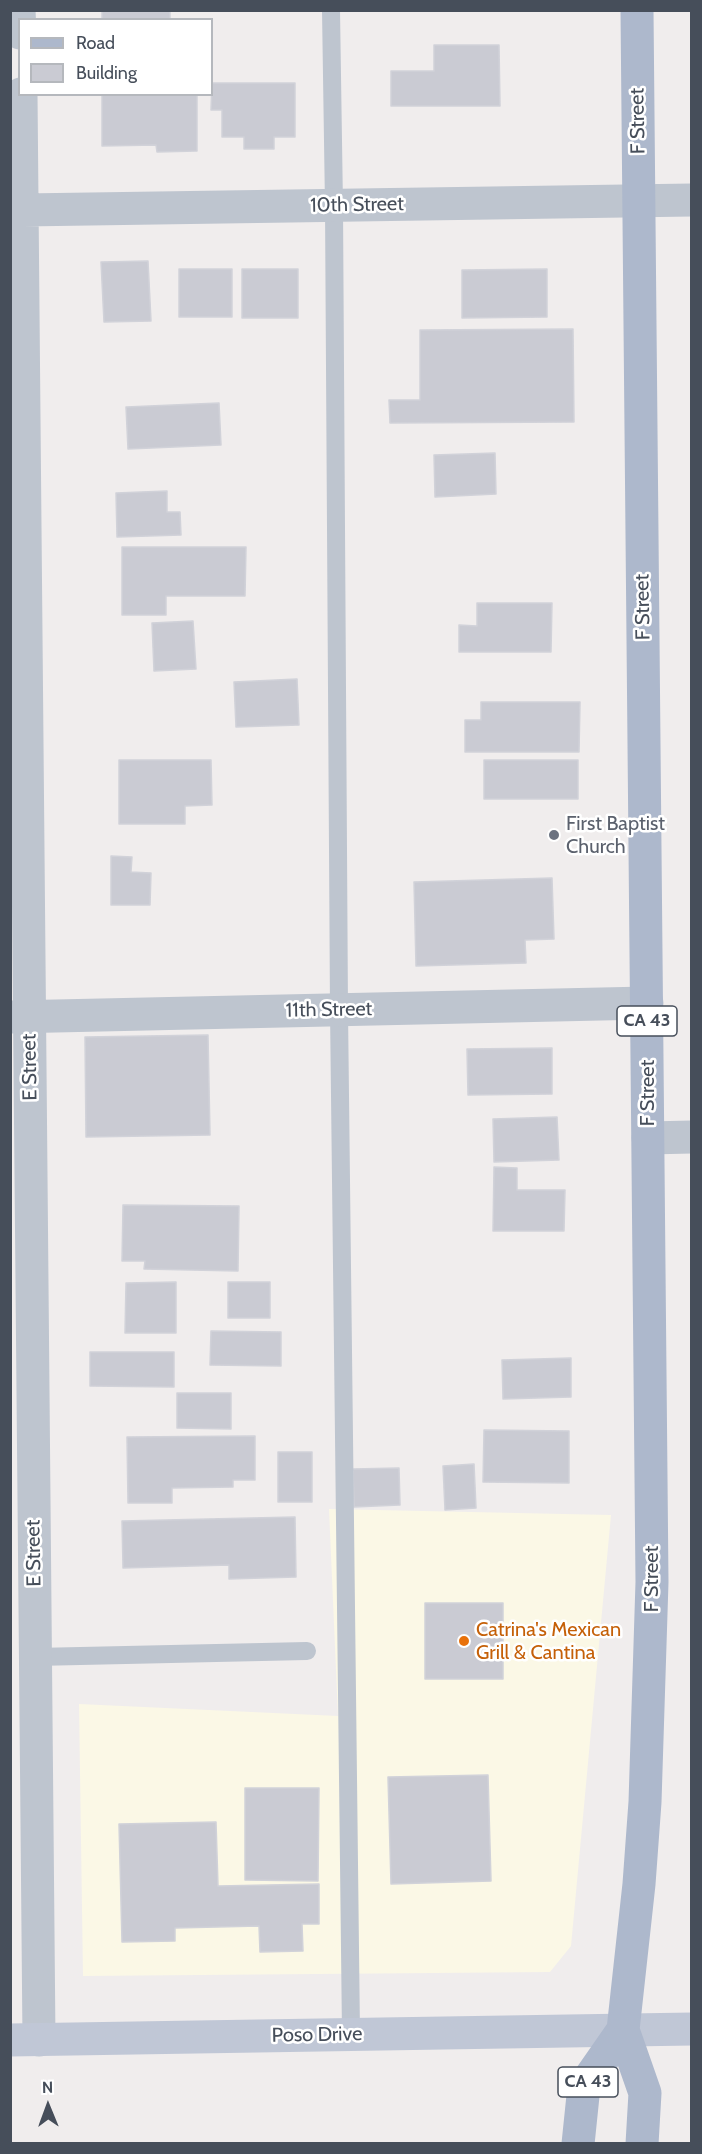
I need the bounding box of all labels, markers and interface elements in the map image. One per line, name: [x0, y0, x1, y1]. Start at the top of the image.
legend: [18, 18, 213, 96]
text: Road: [76, 32, 115, 54]
text: Building: [76, 62, 137, 84]
street label: F Street: [625, 88, 651, 154]
street label: 10th Street: [310, 192, 404, 218]
street label: F Street: [630, 574, 656, 640]
place label: First Baptist Church: [566, 812, 665, 859]
marker: First Baptist Church: [547, 828, 561, 842]
street label: 11th Street: [286, 997, 372, 1023]
road number: CA 43: [617, 1006, 677, 1036]
street label: E Street: [17, 1033, 43, 1101]
street label: F Street: [636, 1060, 660, 1126]
street label: E Street: [21, 1519, 47, 1587]
street label: F Street: [640, 1546, 664, 1612]
place label: Catrina's Mexican Grill & Cantina: [476, 1618, 621, 1665]
marker: Catrina's Mexican Grill & Cantina: [457, 1634, 471, 1648]
street label: Poso Drive: [271, 2022, 363, 2048]
road number: CA 43: [558, 2067, 618, 2097]
north arrow: [18, 2076, 78, 2136]
text: N: [42, 2078, 53, 2097]

